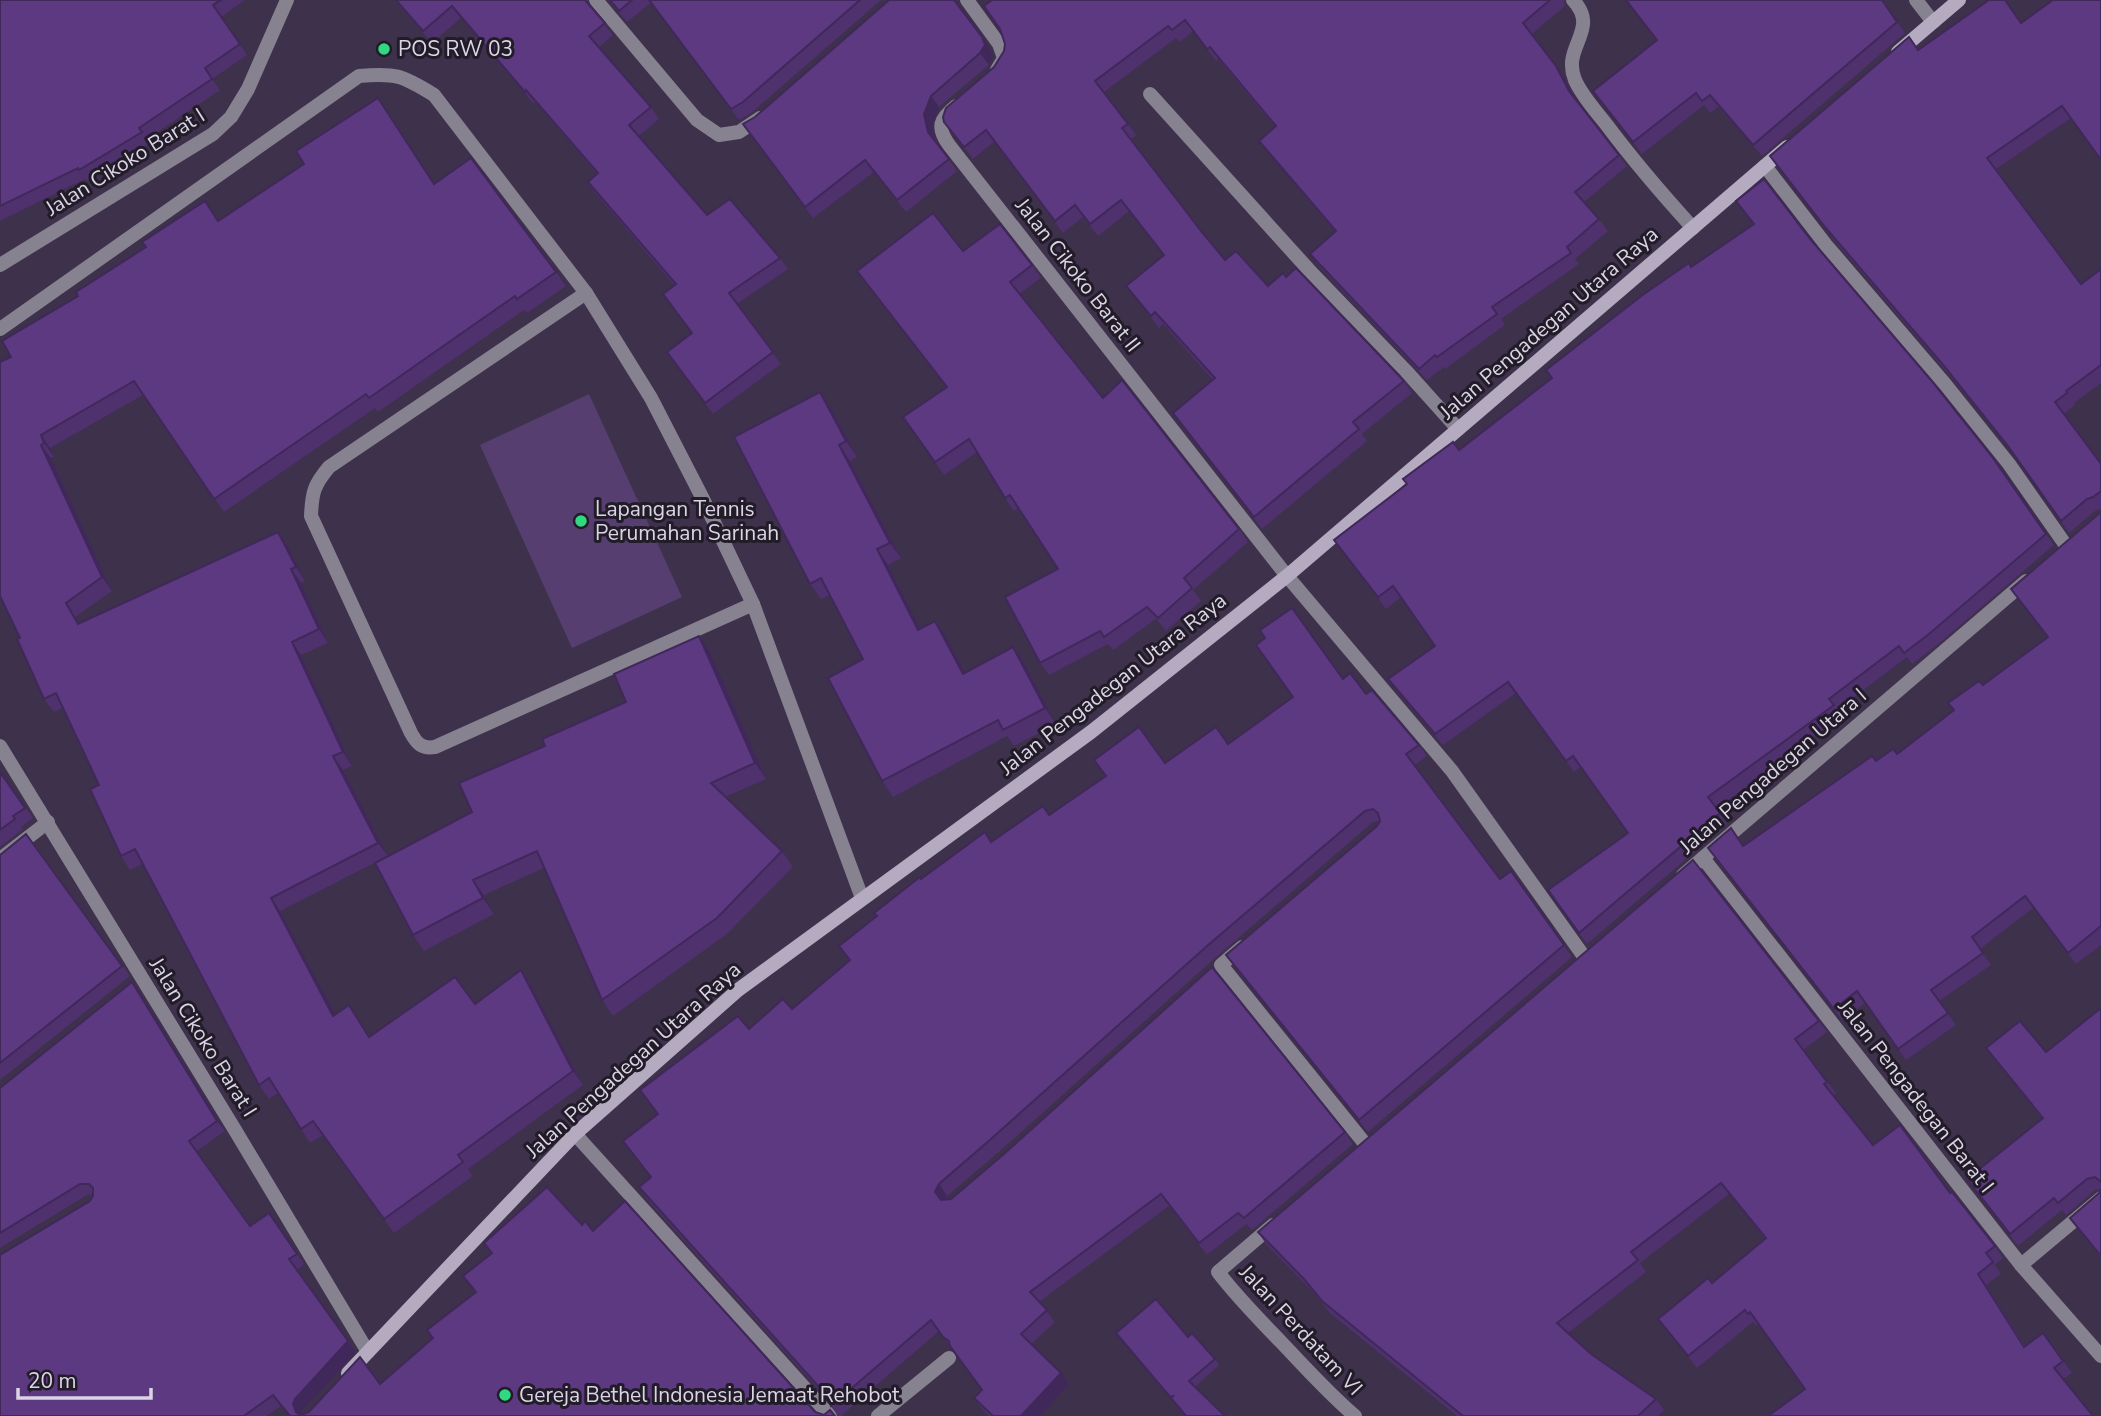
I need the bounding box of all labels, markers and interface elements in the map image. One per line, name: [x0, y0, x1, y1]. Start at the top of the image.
place label: POS RW 03: [398, 35, 513, 63]
marker: POS RW 03: [376, 41, 392, 57]
street label: Jalan Cikoko Barat I: [39, 102, 210, 223]
street label: Jalan Cikoko Barat II: [1008, 191, 1147, 358]
street label: Jalan Pengadegan Utara Raya: [1433, 220, 1664, 426]
place label: Lapangan Tennis Perumahan Sarinah: [595, 495, 779, 547]
marker: Lapangan Tennis Perumahan Sarinah: [573, 513, 589, 529]
street label: Jalan Pengadegan Utara Raya: [993, 587, 1232, 782]
street label: Jalan Pengadegan Utara I: [1673, 682, 1872, 861]
street label: Jalan Cikoko Barat I: [142, 951, 263, 1122]
street label: Jalan Pengadegan Utara Raya: [519, 956, 747, 1165]
street label: Jalan Pengadegan Barat I: [1831, 993, 2000, 1198]
street label: Jalan Perdatam VI: [1232, 1258, 1369, 1401]
scale bar: [18, 1356, 150, 1400]
text: 20 m: [28, 1367, 77, 1395]
place label: Gereja Bethel Indonesia Jemaat Rehobot: [519, 1381, 900, 1409]
marker: Gereja Bethel Indonesia Jemaat Rehobot: [497, 1387, 513, 1403]

